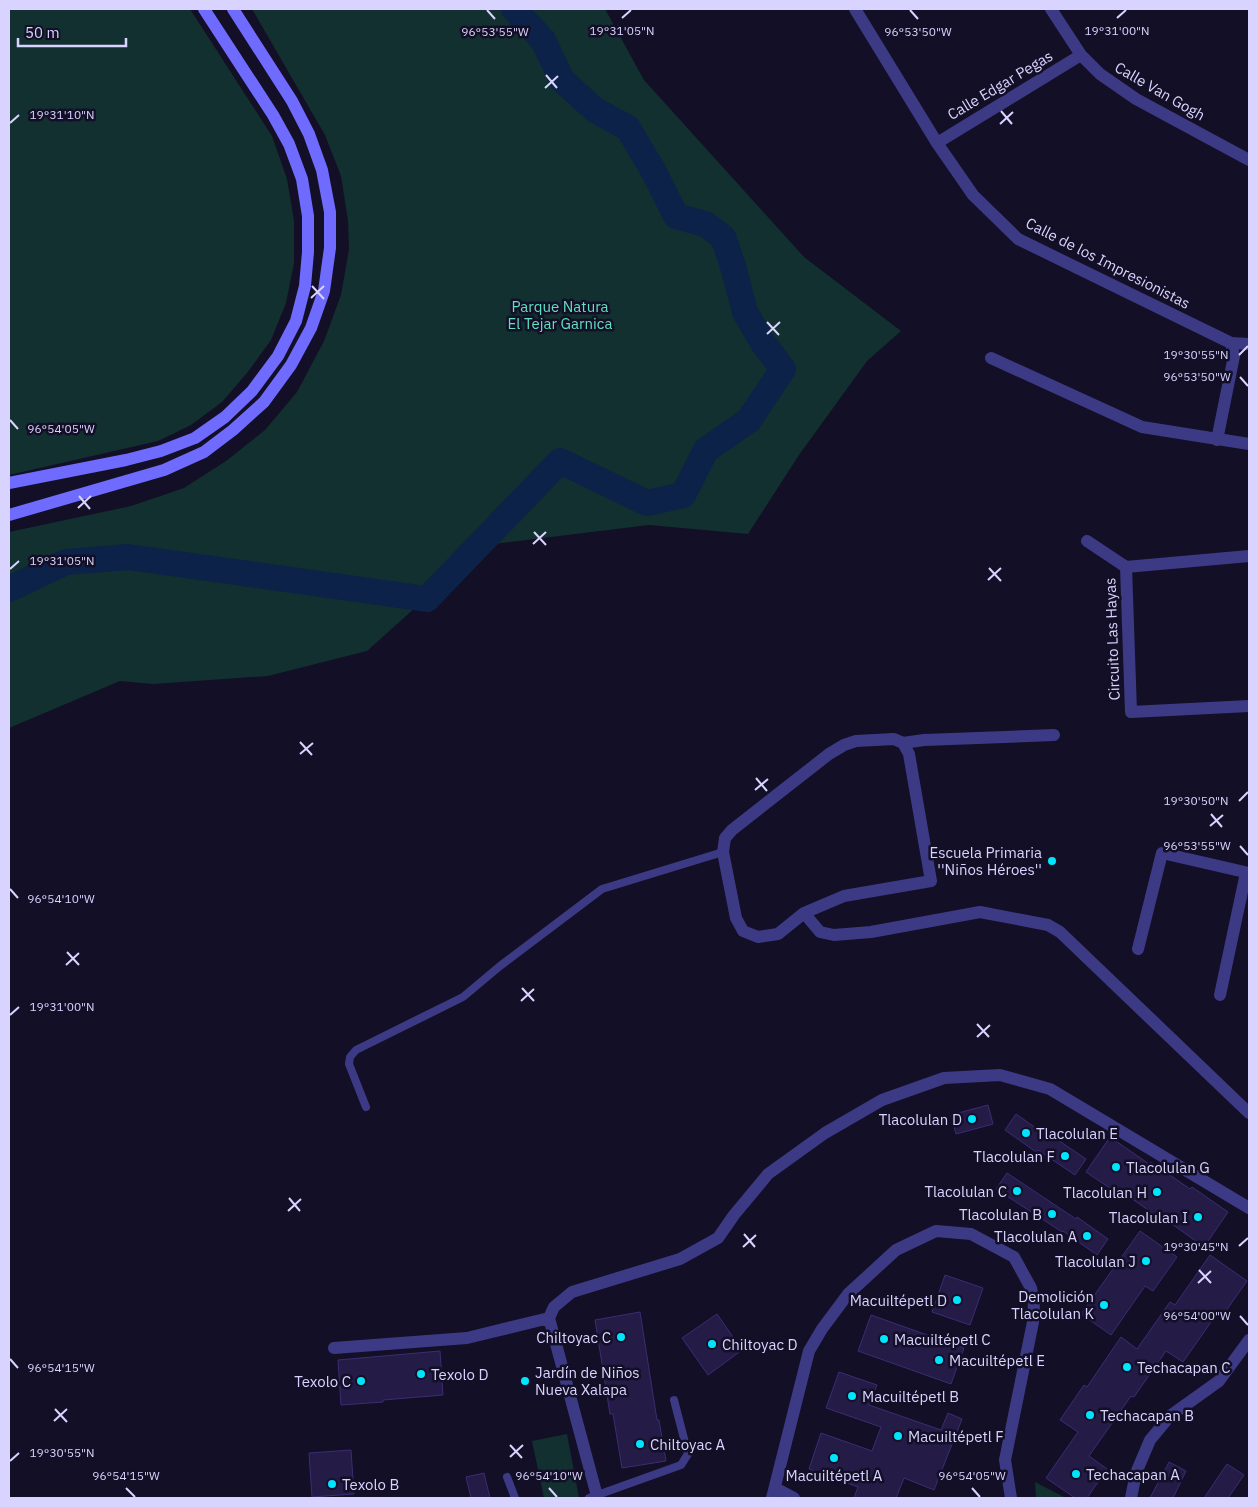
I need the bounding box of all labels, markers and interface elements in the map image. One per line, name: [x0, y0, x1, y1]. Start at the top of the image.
scale bar: [18, 15, 125, 47]
text: 50 m: [25, 23, 60, 42]
text: 19°31'05"N: [589, 23, 655, 38]
text: 19°31'00"N: [1084, 23, 1150, 38]
text: 96°53'55"W: [461, 24, 529, 39]
text: 96°53'50"W: [884, 24, 952, 39]
street label: Calle Edgar Pegas: [944, 46, 1056, 124]
street label: Calle Van Gogh: [1111, 57, 1209, 125]
text: 19°31'10"N: [29, 107, 95, 122]
street label: Calle de los Impresionistas: [1023, 213, 1193, 313]
park label: Parque Natura El Tejar Garnica: [508, 297, 612, 333]
text: 19°30'55"N: [1163, 347, 1229, 362]
text: 96°53'50"W: [1163, 369, 1231, 384]
text: 96°54'05"W: [27, 421, 95, 436]
text: 19°31'05"N: [29, 553, 95, 568]
street label: Circuito Las Hayas: [1100, 577, 1124, 701]
text: 19°30'50"N: [1163, 793, 1229, 808]
text: 96°53'55"W: [1163, 838, 1231, 853]
place label: Escuela Primaria ''Niños Héroes'': [929, 843, 1042, 879]
marker: Escuela Primaria ''Niños Héroes'': [1046, 855, 1058, 867]
text: 96°54'10"W: [27, 891, 95, 906]
text: 19°31'00"N: [29, 999, 95, 1014]
place label: Tlacolulan D: [879, 1110, 962, 1129]
marker: Tlacolulan D: [966, 1113, 978, 1125]
place label: Tlacolulan E: [1036, 1124, 1118, 1143]
marker: Tlacolulan E: [1020, 1127, 1032, 1139]
place label: Tlacolulan F: [973, 1147, 1055, 1166]
marker: Tlacolulan F: [1059, 1150, 1071, 1162]
place label: Tlacolulan G: [1126, 1158, 1210, 1177]
marker: Tlacolulan G: [1110, 1161, 1122, 1173]
place label: Tlacolulan C: [924, 1182, 1007, 1201]
place label: Tlacolulan H: [1063, 1183, 1147, 1202]
marker: Tlacolulan C: [1011, 1185, 1023, 1197]
marker: Tlacolulan H: [1151, 1186, 1163, 1198]
place label: Tlacolulan B: [959, 1205, 1042, 1224]
marker: Tlacolulan B: [1046, 1208, 1058, 1220]
place label: Tlacolulan I: [1109, 1208, 1188, 1227]
marker: Tlacolulan I: [1192, 1211, 1204, 1223]
place label: Tlacolulan A: [994, 1227, 1077, 1246]
marker: Tlacolulan A: [1081, 1230, 1093, 1242]
text: 19°30'45"N: [1163, 1239, 1229, 1254]
place label: Tlacolulan J: [1055, 1252, 1136, 1271]
marker: Tlacolulan J: [1140, 1255, 1152, 1267]
place label: Demolición Tlacolulan K: [1011, 1287, 1094, 1323]
place label: Macuiltépetl D: [850, 1291, 947, 1310]
marker: Macuiltépetl D: [951, 1294, 963, 1306]
marker: Demolición Tlacolulan K: [1098, 1299, 1110, 1311]
text: 96°54'00"W: [1163, 1308, 1231, 1323]
place label: Chiltoyac C: [536, 1328, 611, 1347]
place label: Macuiltépetl C: [894, 1330, 991, 1349]
marker: Chiltoyac C: [615, 1331, 627, 1343]
marker: Macuiltépetl C: [878, 1333, 890, 1345]
place label: Chiltoyac D: [722, 1335, 798, 1354]
marker: Chiltoyac D: [706, 1338, 718, 1350]
place label: Macuiltépetl E: [949, 1351, 1045, 1370]
marker: Macuiltépetl E: [933, 1354, 945, 1366]
place label: Techacapan C: [1137, 1358, 1231, 1377]
text: 96°54'15"W: [27, 1360, 95, 1375]
marker: Techacapan C: [1121, 1361, 1133, 1373]
place label: Jardín de Niños Nueva Xalapa: [535, 1363, 640, 1399]
place label: Texolo D: [431, 1365, 489, 1384]
marker: Texolo D: [415, 1368, 427, 1380]
place label: Texolo C: [294, 1372, 351, 1391]
marker: Texolo C: [355, 1375, 367, 1387]
marker: Jardín de Niños Nueva Xalapa: [519, 1375, 531, 1387]
place label: Macuiltépetl B: [862, 1387, 959, 1406]
marker: Macuiltépetl B: [846, 1390, 858, 1402]
place label: Techacapan B: [1100, 1406, 1194, 1425]
marker: Techacapan B: [1084, 1409, 1096, 1421]
place label: Macuiltépetl F: [908, 1427, 1004, 1446]
marker: Macuiltépetl F: [892, 1430, 904, 1442]
place label: Chiltoyac A: [650, 1435, 725, 1454]
marker: Chiltoyac A: [634, 1438, 646, 1450]
text: 19°30'55"N: [29, 1445, 95, 1460]
marker: Macuiltépetl A: [828, 1452, 840, 1464]
place label: Techacapan A: [1086, 1465, 1180, 1484]
place label: Macuiltépetl A: [786, 1466, 883, 1485]
text: 96°54'15"W: [92, 1468, 160, 1483]
text: 96°54'10"W: [515, 1468, 583, 1483]
text: 96°54'05"W: [938, 1468, 1006, 1483]
marker: Techacapan A: [1070, 1468, 1082, 1480]
place label: Texolo B: [342, 1475, 399, 1494]
marker: Texolo B: [326, 1478, 338, 1490]

